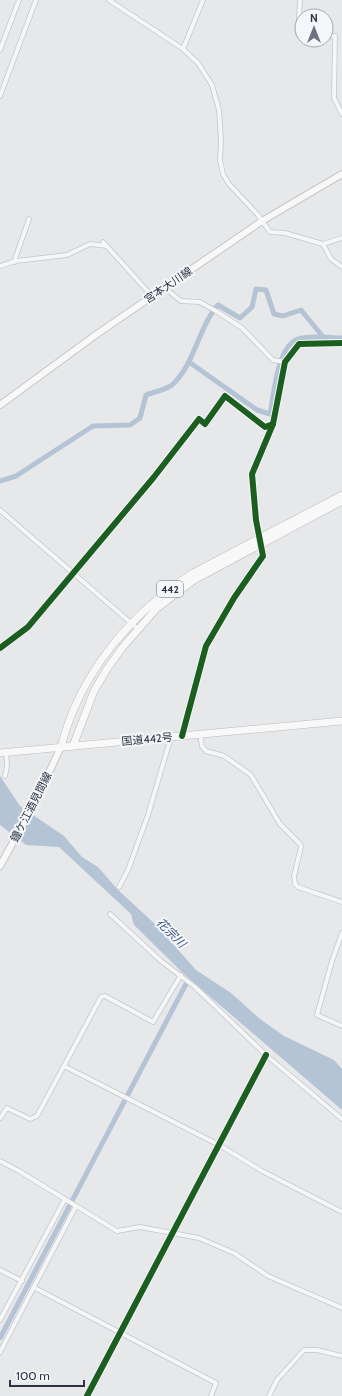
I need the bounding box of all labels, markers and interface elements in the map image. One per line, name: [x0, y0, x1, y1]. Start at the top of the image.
north arrow: [294, 8, 334, 48]
text: N: [310, 11, 318, 25]
street label: 宮本大川線: [141, 264, 195, 306]
road number: 442: [157, 581, 183, 597]
street label: 国道442号: [121, 730, 173, 748]
street label: 鐘ケ江酒見間線: [7, 770, 55, 844]
water label: 花宗川: [153, 915, 191, 952]
scale bar: [10, 1362, 84, 1388]
text: 100 m: [16, 1368, 50, 1383]

